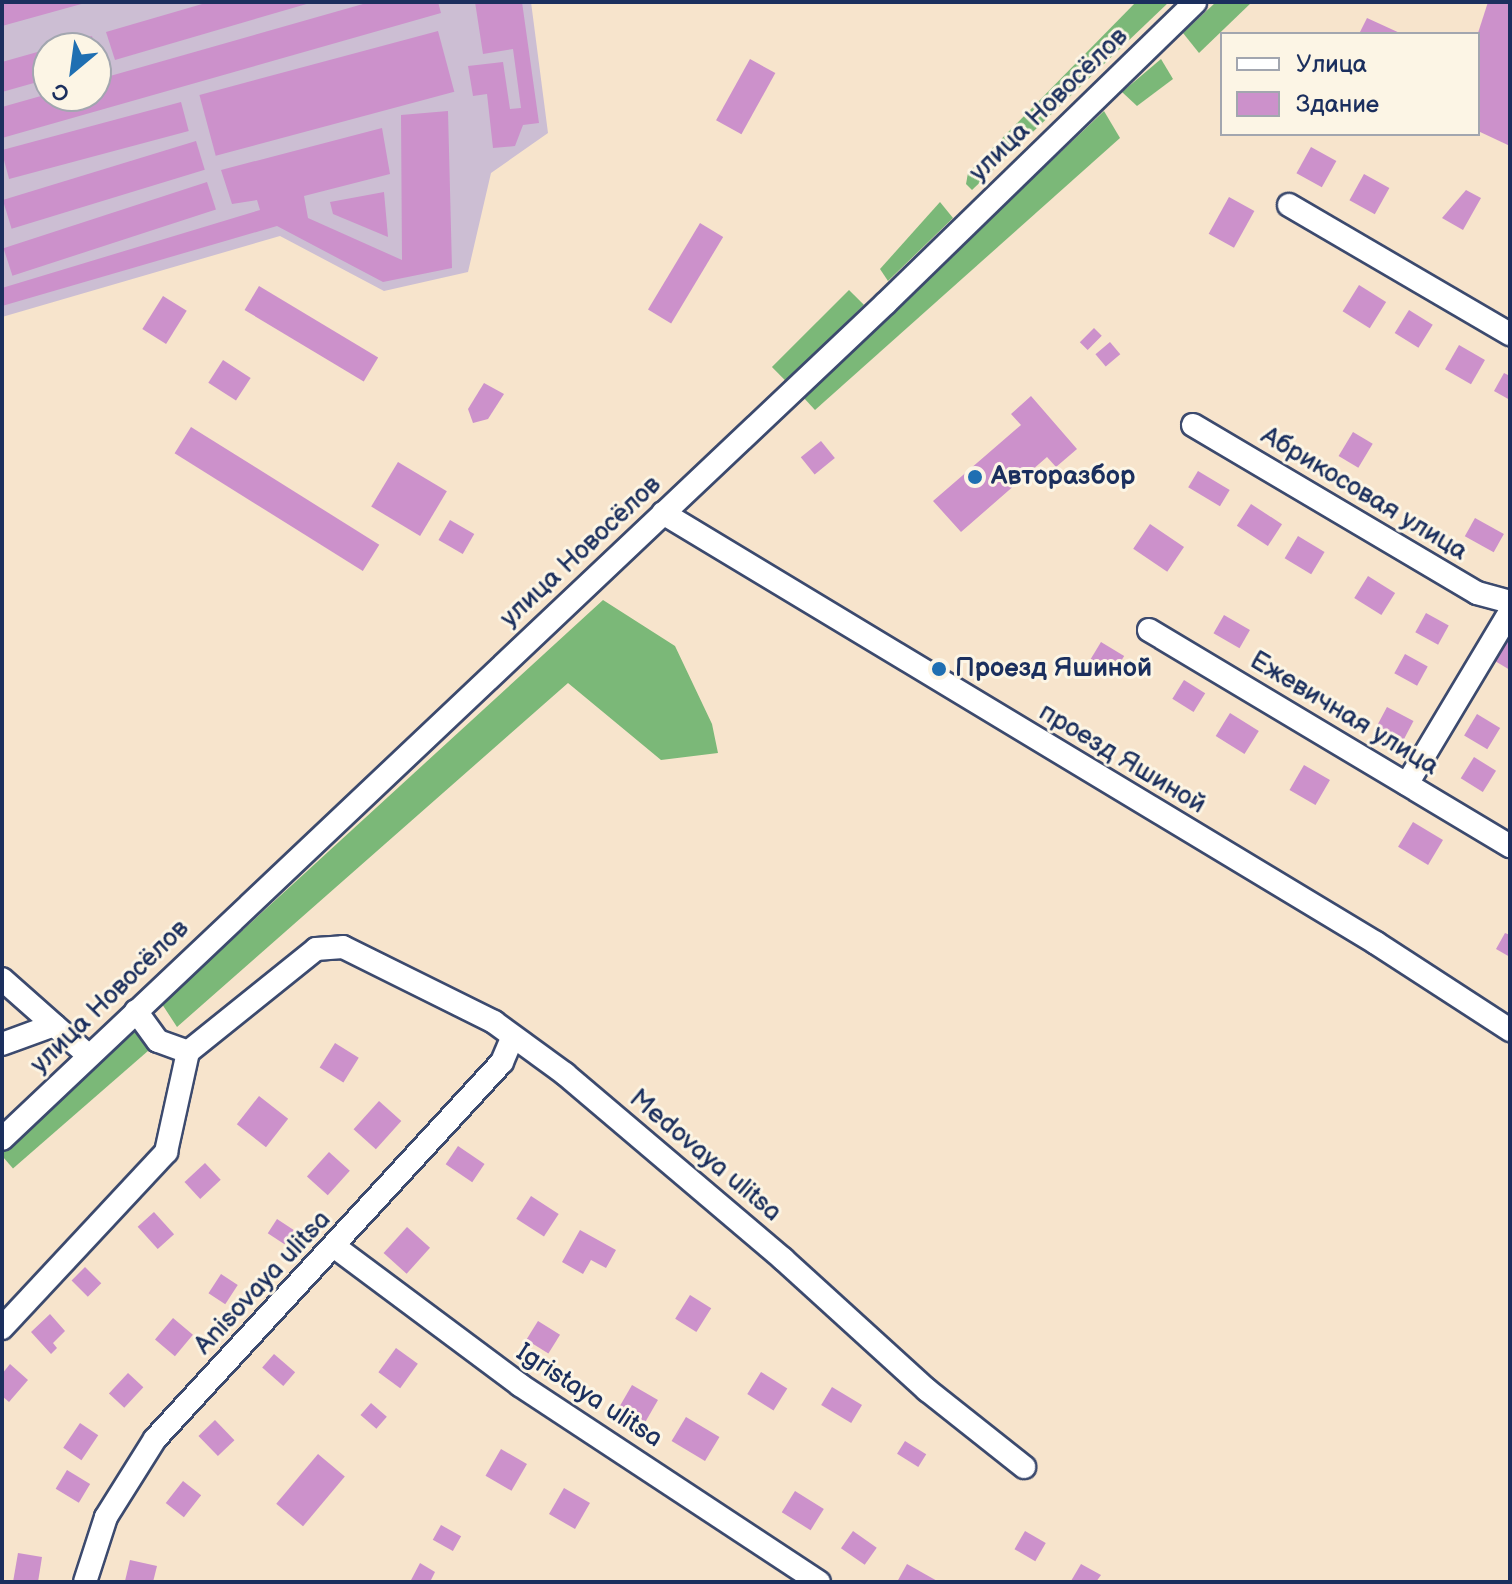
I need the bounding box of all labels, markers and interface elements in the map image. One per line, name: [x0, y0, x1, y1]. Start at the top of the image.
street label: улица Новосёлов: [963, 22, 1135, 188]
north arrow: [32, 32, 112, 112]
legend: [1220, 32, 1480, 136]
text: Улица: [1296, 50, 1367, 79]
text: С: [48, 76, 74, 107]
text: Здание: [1296, 90, 1379, 119]
street label: Абрикосовая улица: [1255, 420, 1473, 568]
place label: Авторазбор: [991, 461, 1135, 493]
marker: Авторазбор: [966, 468, 984, 486]
street label: улица Новосёлов: [494, 470, 668, 634]
street label: Ежевичная улица: [1244, 645, 1444, 783]
place label: Проезд Яшиной: [955, 653, 1152, 685]
marker: Проезд Яшиной: [930, 660, 948, 678]
street label: проезд Яшиной: [1033, 697, 1211, 821]
street label: улица Новосёлов: [24, 914, 196, 1080]
street label: Medovaya ulitsa: [623, 1083, 787, 1229]
street label: Anisovaya ulitsa: [188, 1205, 338, 1361]
street label: Igristaya ulitsa: [510, 1337, 668, 1455]

